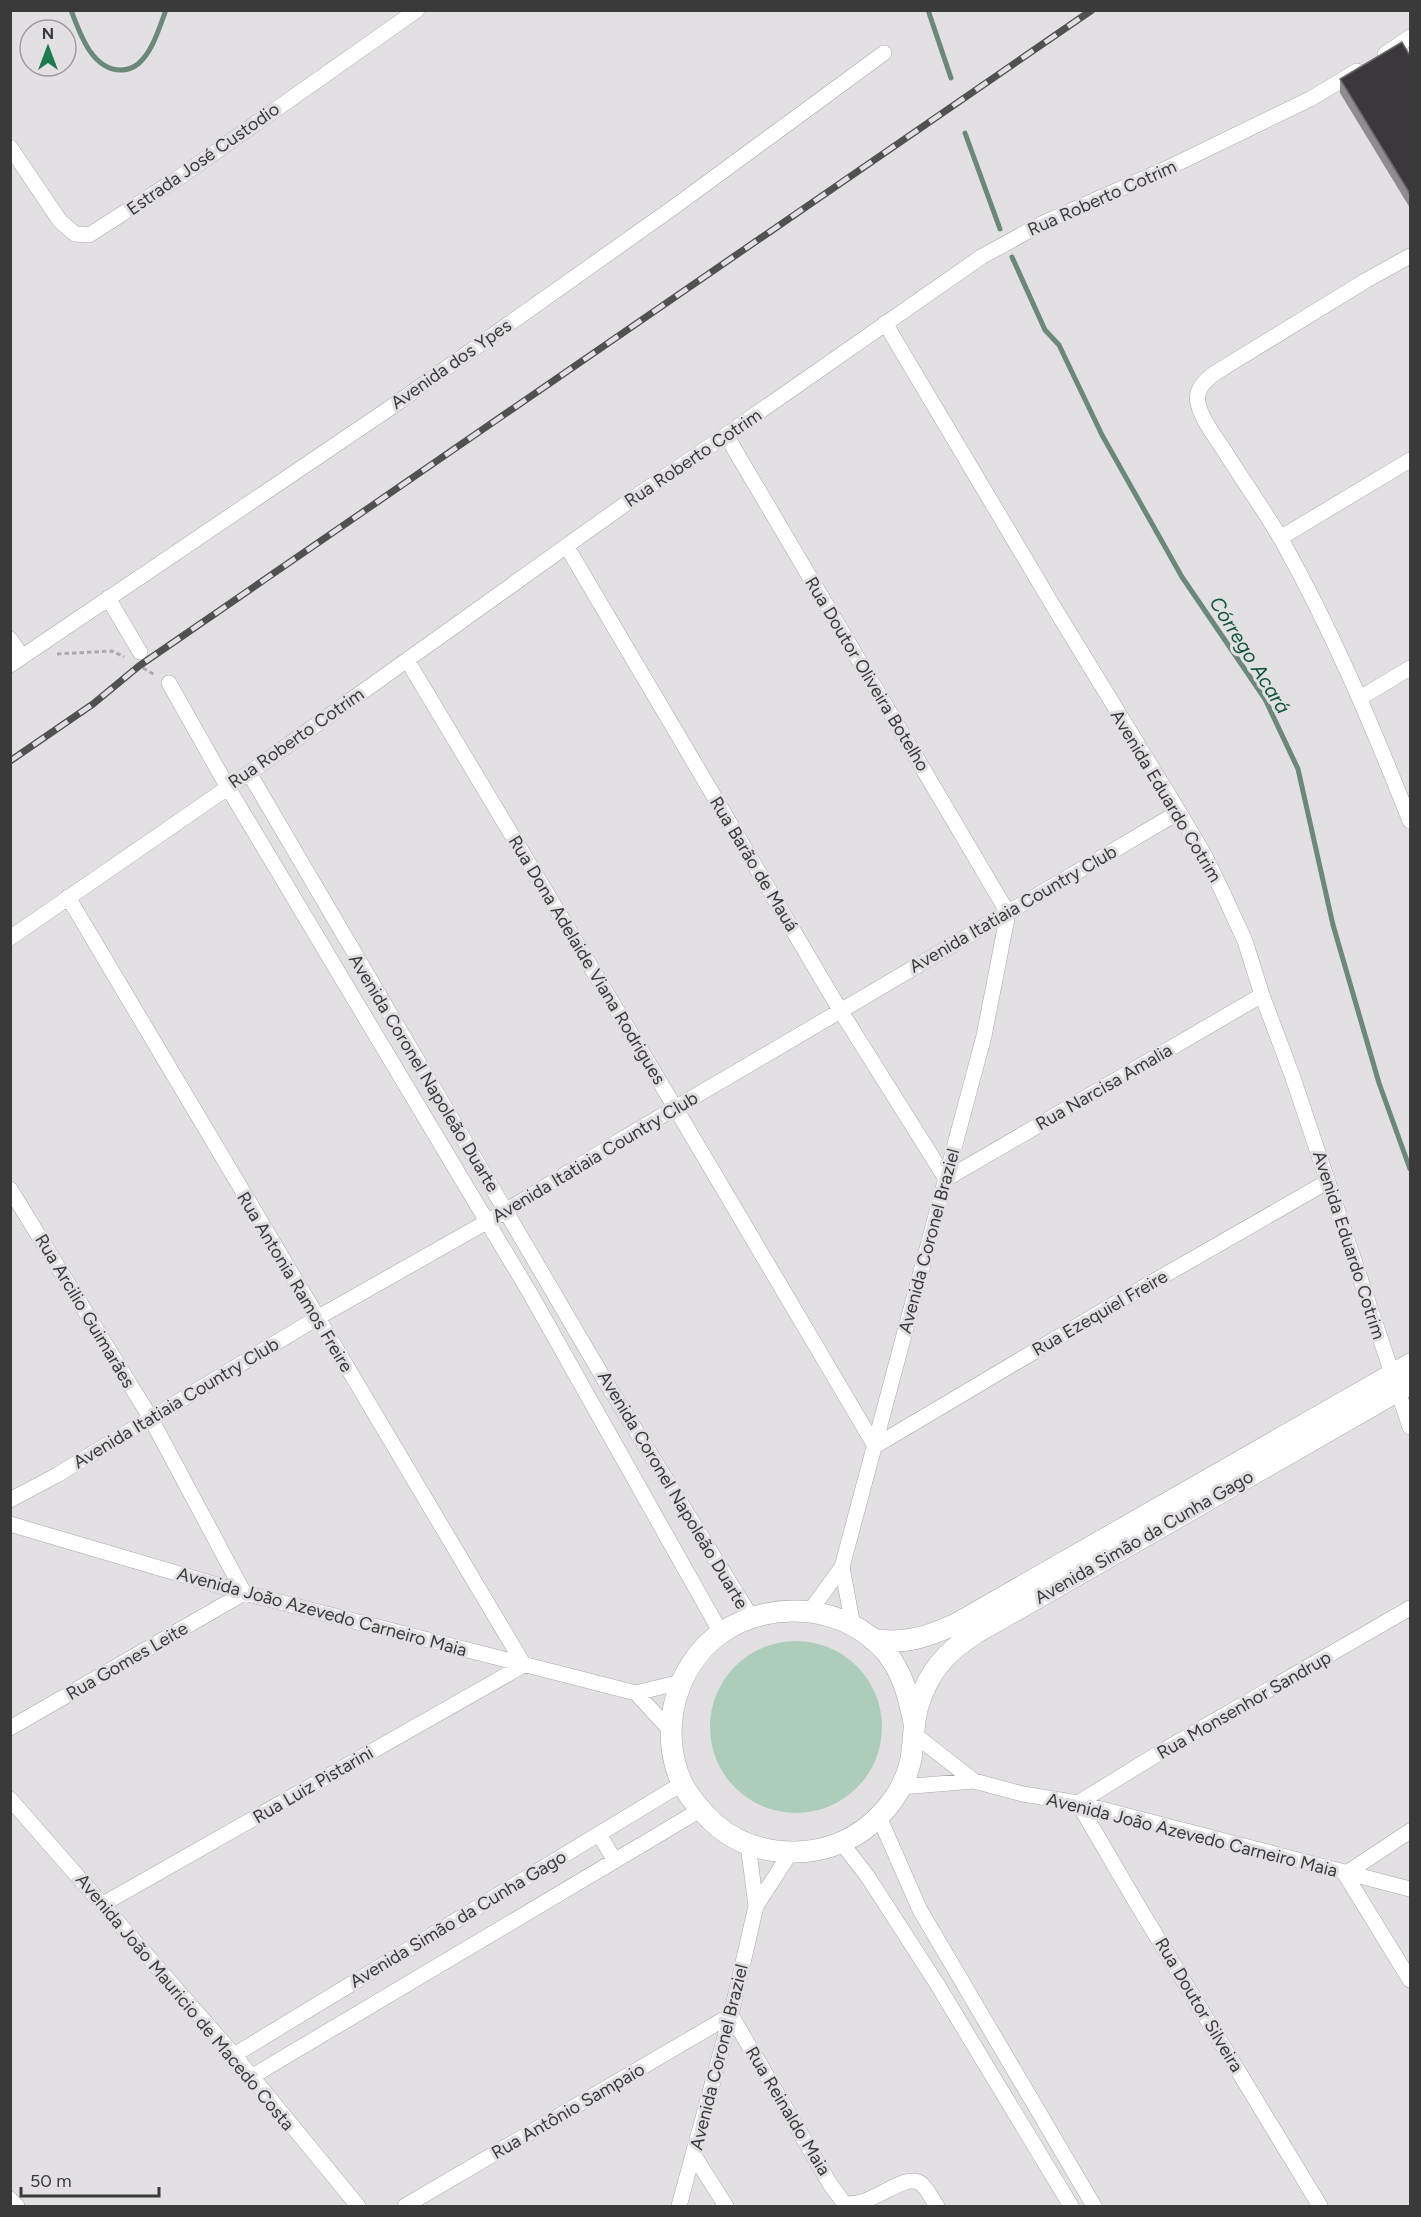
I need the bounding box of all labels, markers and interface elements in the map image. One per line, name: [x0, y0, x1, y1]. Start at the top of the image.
north arrow: [18, 18, 78, 78]
text: N: [42, 24, 54, 43]
street label: Estrada José Custodio: [122, 98, 284, 220]
street label: Rua Roberto Cotrim: [1024, 155, 1180, 241]
street label: Avenida dos Ypes: [386, 314, 516, 414]
street label: Rua Roberto Cotrim: [620, 404, 766, 512]
street label: Rua Doutor Oliveira Botelho: [800, 573, 934, 775]
water label: Córrego Acará: [1204, 592, 1296, 718]
street label: Rua Roberto Cotrim: [224, 683, 368, 793]
street label: Avenida Eduardo Cotrim: [1106, 706, 1226, 886]
street label: Rua Barão de Mauá: [705, 792, 803, 936]
street label: Rua Dona Adelaide Viana Rodrigues: [504, 831, 670, 1089]
street label: Avenida Itatiaia Country Club: [905, 840, 1121, 978]
street label: Avenida Coronel Napoleão Duarte: [344, 950, 504, 1196]
street label: Rua Narcisa Amalia: [1032, 1039, 1176, 1135]
street label: Avenida Itatiaia Country Club: [488, 1087, 702, 1227]
street label: Avenida Coronel Braziel: [894, 1146, 964, 1336]
street label: Avenida Eduardo Cotrim: [1308, 1148, 1390, 1342]
street label: Rua Antonia Ramos Freire: [232, 1188, 358, 1376]
street label: Rua Arcilio Guimarães: [30, 1230, 140, 1392]
street label: Rua Ezequiel Freire: [1028, 1265, 1172, 1361]
street label: Avenida Itatiaia Country Club: [69, 1333, 283, 1473]
street label: Avenida Coronel Napoleão Duarte: [593, 1367, 753, 1613]
street label: Avenida Simão da Cunha Gago: [1031, 1465, 1257, 1609]
street label: Avenida João Azevedo Carneiro Maia: [175, 1563, 469, 1661]
street label: Rua Gomes Leite: [62, 1617, 192, 1705]
street label: Rua Monsenhor Sandrup: [1153, 1646, 1335, 1764]
street label: Rua Luiz Pistarini: [249, 1742, 377, 1828]
street label: Avenida João Azevedo Carneiro Maia: [1044, 1788, 1340, 1882]
street label: Avenida Simão da Cunha Gago: [346, 1846, 570, 1992]
street label: Avenida João Mauricio de Macedo Costa: [71, 1869, 299, 2135]
street label: Rua Doutor Silveira: [1150, 1934, 1248, 2076]
street label: Avenida Coronel Braziel: [685, 1962, 753, 2152]
street label: Rua Reinaldo Maia: [741, 2043, 835, 2179]
street label: Rua Antônio Sampaio: [487, 2058, 649, 2164]
scale bar: [21, 2160, 159, 2198]
text: 50 m: [30, 2170, 72, 2192]

